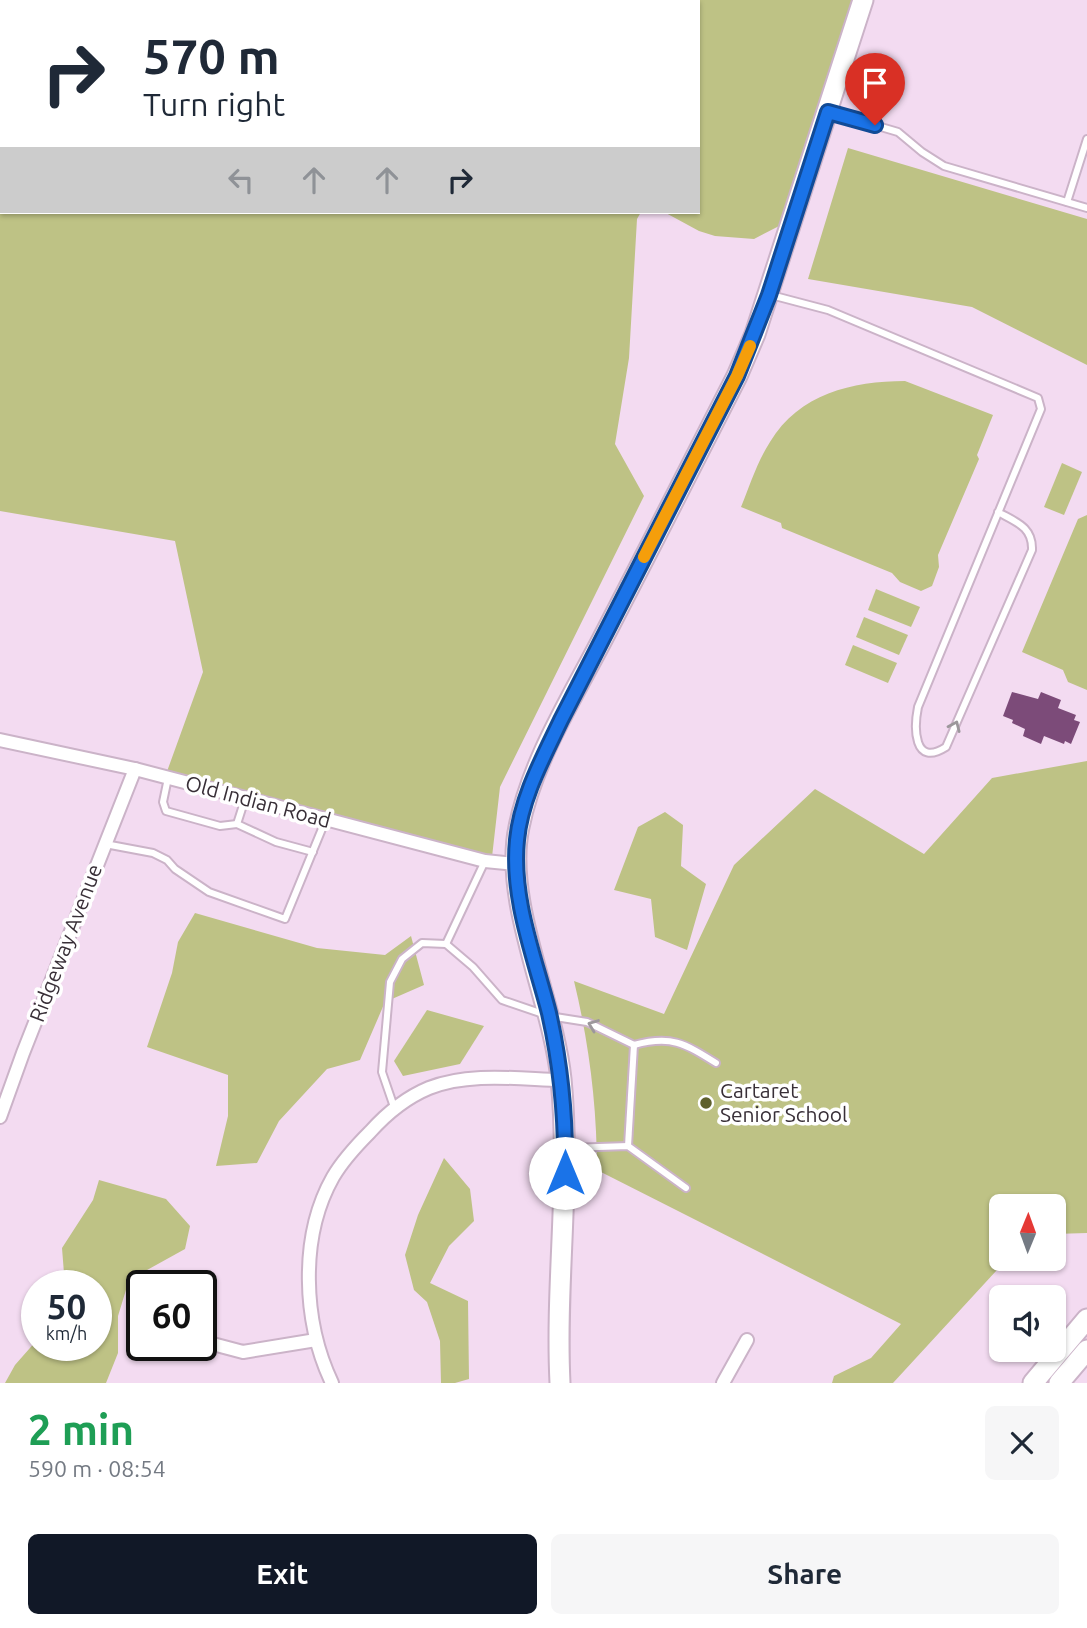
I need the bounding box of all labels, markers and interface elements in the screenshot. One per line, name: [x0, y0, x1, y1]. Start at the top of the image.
icon: right: [28, 28, 119, 119]
text: 570 m: [143, 28, 280, 83]
pin: [845, 53, 905, 125]
icon: arrive: [856, 64, 894, 102]
text: Turn right: [143, 86, 285, 122]
icon: left: [222, 161, 260, 199]
icon: ahead: [295, 161, 333, 199]
icon: ahead: [368, 161, 406, 199]
icon: right: [441, 161, 479, 199]
one-way arrow: [947, 721, 961, 733]
street label: Old Indian Road: [183, 770, 334, 832]
street label: Ridgeway Avenue: [24, 860, 106, 1025]
one-way arrow: [588, 1020, 600, 1034]
place label: Cartaret Senior School: [720, 1078, 848, 1126]
marker: Cartaret Senior School: [698, 1095, 714, 1111]
position arrow: [528, 1136, 602, 1210]
north arrow: [989, 1194, 1066, 1270]
map controls: [989, 1194, 1066, 1362]
speed limit sign: 60: [126, 1270, 217, 1361]
button: sound: [989, 1285, 1066, 1362]
text: 50: [47, 1286, 86, 1326]
text: km/h: [46, 1323, 87, 1343]
text: 2 min: [28, 1406, 134, 1453]
button: close: [985, 1406, 1059, 1480]
text: 590 m · 08:54: [28, 1456, 166, 1481]
button: Exit: [28, 1534, 537, 1614]
button: Share: [551, 1534, 1059, 1614]

